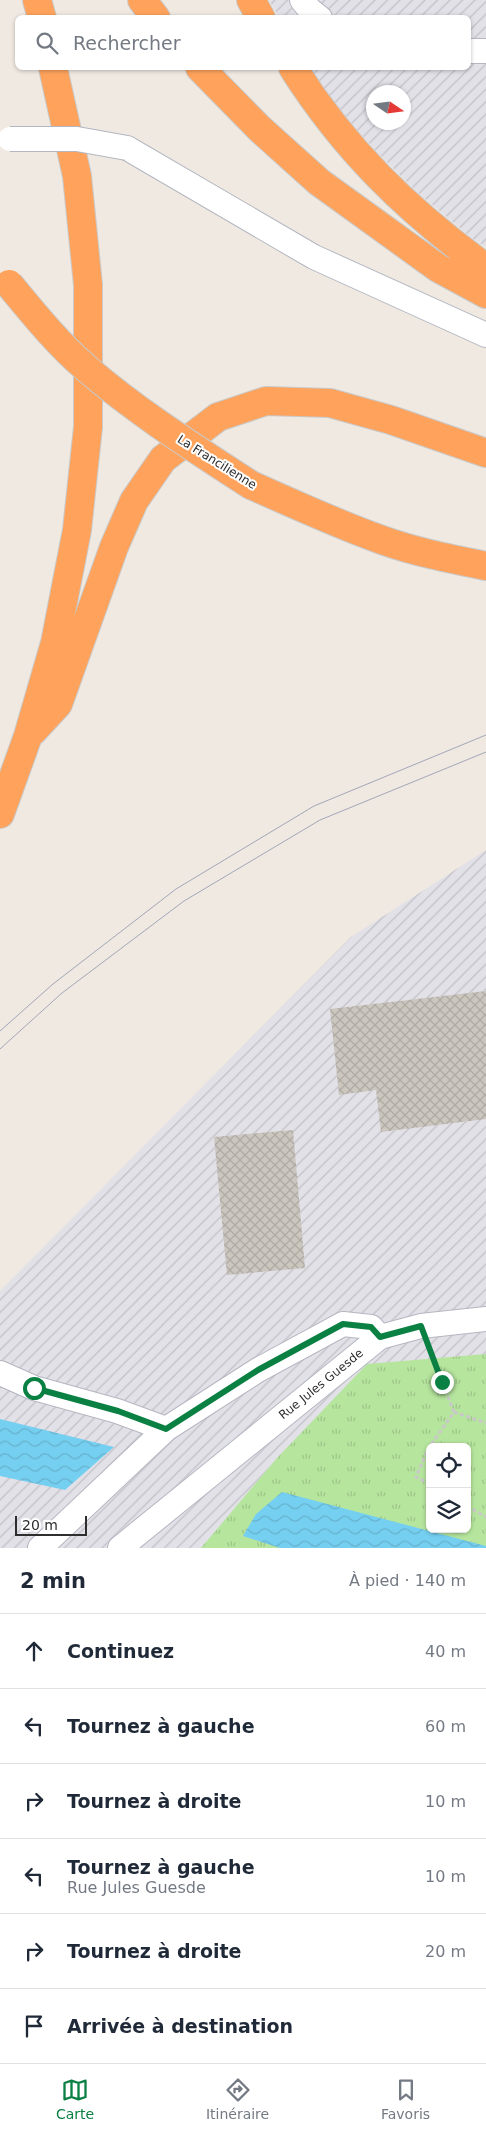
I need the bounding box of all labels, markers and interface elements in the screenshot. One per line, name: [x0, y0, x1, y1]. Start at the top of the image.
search box: [15, 15, 471, 70]
icon: search: [33, 29, 61, 57]
text: Rechercher: [73, 32, 181, 54]
north arrow: [366, 85, 411, 130]
street label: La Francilienne: [175, 432, 259, 492]
street label: Rue Jules Guesde: [276, 1346, 366, 1422]
route end: [431, 1371, 454, 1394]
route start: [23, 1377, 46, 1400]
map controls: [426, 1443, 471, 1533]
button: locate: [426, 1443, 471, 1488]
button: layers: [426, 1488, 471, 1533]
scale bar: [15, 1513, 88, 1536]
text: 20 m: [22, 1517, 58, 1533]
text: 2 min: [20, 1569, 86, 1593]
text: À pied · 140 m: [349, 1571, 466, 1590]
icon: ahead: [20, 1637, 48, 1665]
text: Continuez: [67, 1640, 174, 1662]
text: 40 m: [425, 1642, 466, 1661]
icon: left: [20, 1712, 48, 1740]
text: Tournez à gauche: [67, 1715, 255, 1737]
text: 60 m: [425, 1717, 466, 1736]
icon: right: [20, 1787, 48, 1815]
text: Tournez à droite: [67, 1790, 241, 1812]
text: 10 m: [425, 1792, 466, 1811]
text: Tournez à gauche: [67, 1856, 255, 1878]
icon: left: [20, 1862, 48, 1890]
text: 10 m: [425, 1867, 466, 1886]
text: Rue Jules Guesde: [67, 1878, 206, 1897]
icon: right: [20, 1937, 48, 1965]
text: Tournez à droite: [67, 1940, 241, 1962]
text: 20 m: [425, 1942, 466, 1961]
icon: arrive: [20, 2012, 48, 2040]
text: Arrivée à destination: [67, 2015, 293, 2037]
tab: Carte: [56, 2076, 94, 2122]
tab: Itinéraire: [206, 2076, 269, 2122]
tab: Favoris: [381, 2076, 430, 2122]

